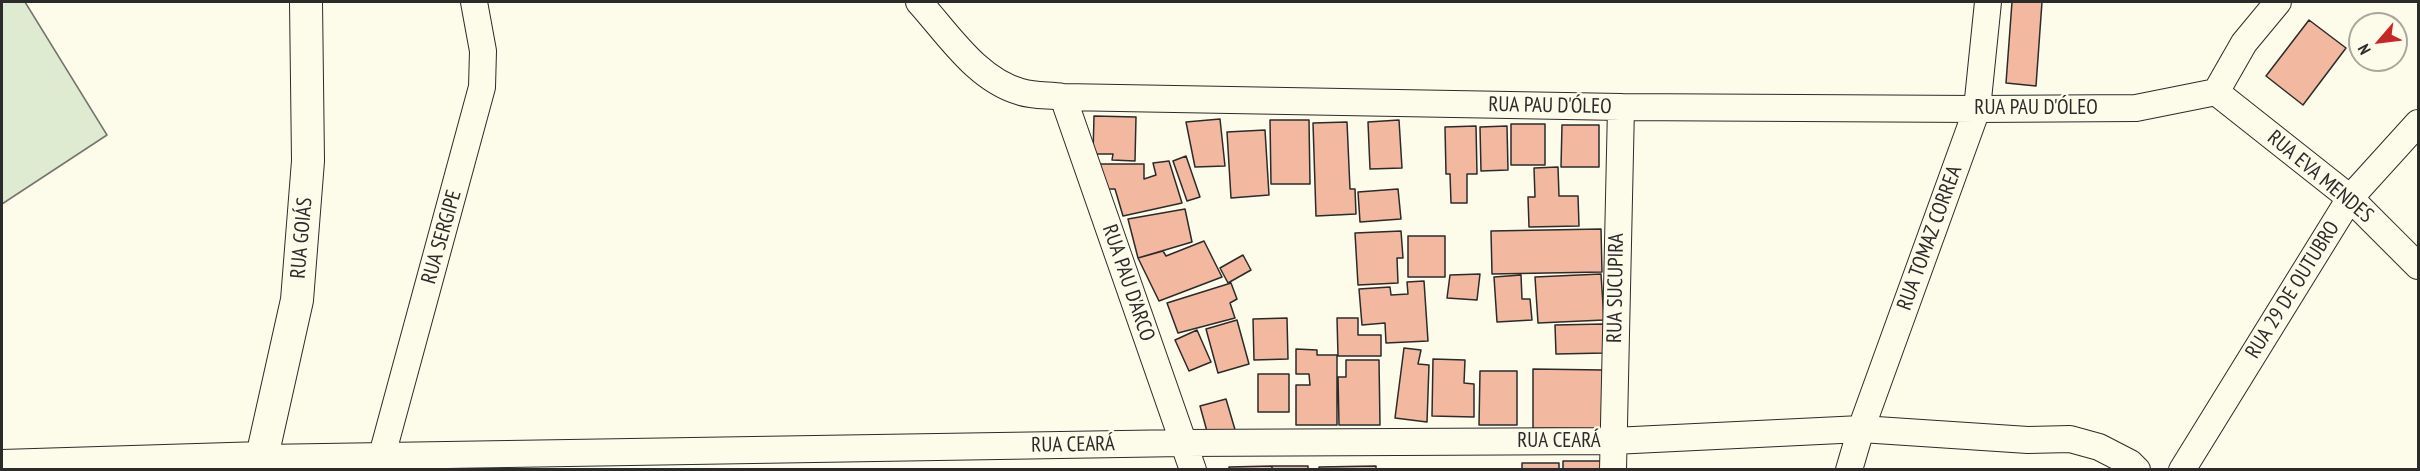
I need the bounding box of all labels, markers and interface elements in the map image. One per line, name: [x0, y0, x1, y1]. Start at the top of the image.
north arrow: [2348, 12, 2408, 72]
text: N: [2353, 41, 2375, 58]
street label: RUA PAU D'ÓLEO: [1488, 92, 1612, 120]
street label: RUA PAU D'ÓLEO: [1974, 95, 2098, 121]
street label: RUA EVA MENDES: [2262, 125, 2378, 229]
street label: RUA TOMAZ CORREA: [1892, 162, 1968, 314]
street label: RUA SERGIPE: [417, 187, 467, 287]
street label: RUA GOIÁS: [286, 197, 318, 279]
street label: RUA 29 DE OUTUBRO: [2241, 217, 2345, 363]
street label: RUA PAU D'ARCO: [1096, 222, 1160, 344]
street label: RUA SUCUPIRA: [1602, 233, 1630, 343]
street label: RUA CEARÁ: [1517, 428, 1601, 454]
street label: RUA CEARÁ: [1031, 432, 1115, 458]

